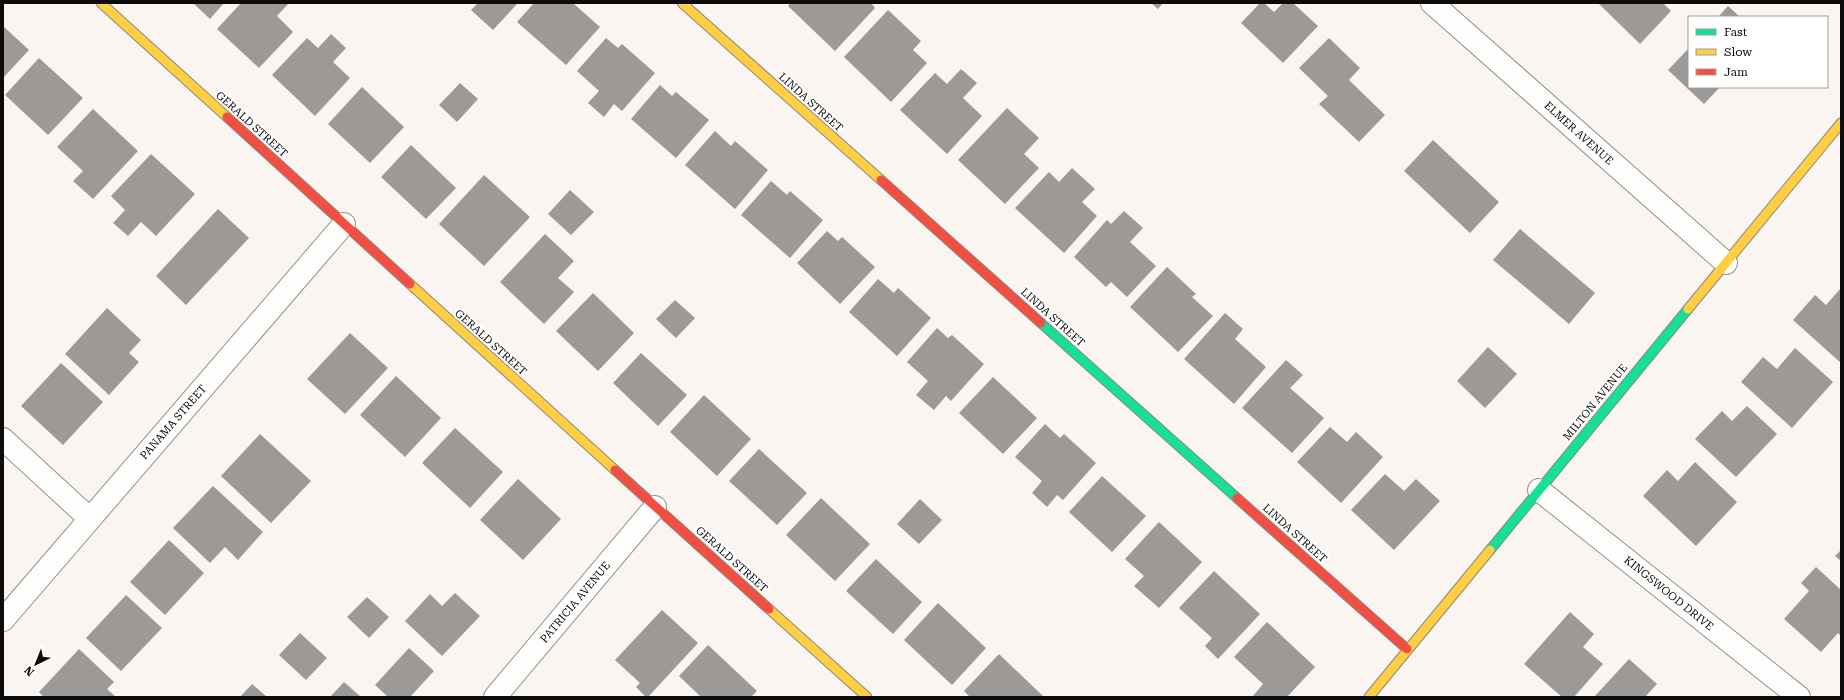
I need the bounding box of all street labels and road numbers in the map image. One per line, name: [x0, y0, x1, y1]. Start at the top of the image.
street label: LINDA STREET: [776, 70, 845, 134]
street label: GERALD STREET: [213, 89, 290, 160]
street label: ELMER AVENUE: [1541, 99, 1616, 168]
street label: LINDA STREET: [1018, 285, 1087, 349]
street label: GERALD STREET: [452, 307, 529, 378]
street label: MILTON AVENUE: [1561, 361, 1630, 443]
street label: PANAMA STREET: [137, 382, 209, 462]
street label: LINDA STREET: [1260, 501, 1329, 565]
street label: GERALD STREET: [693, 524, 770, 595]
street label: KINGSWOOD DRIVE: [1621, 553, 1716, 633]
street label: PATRICIA AVENUE: [538, 559, 613, 646]

